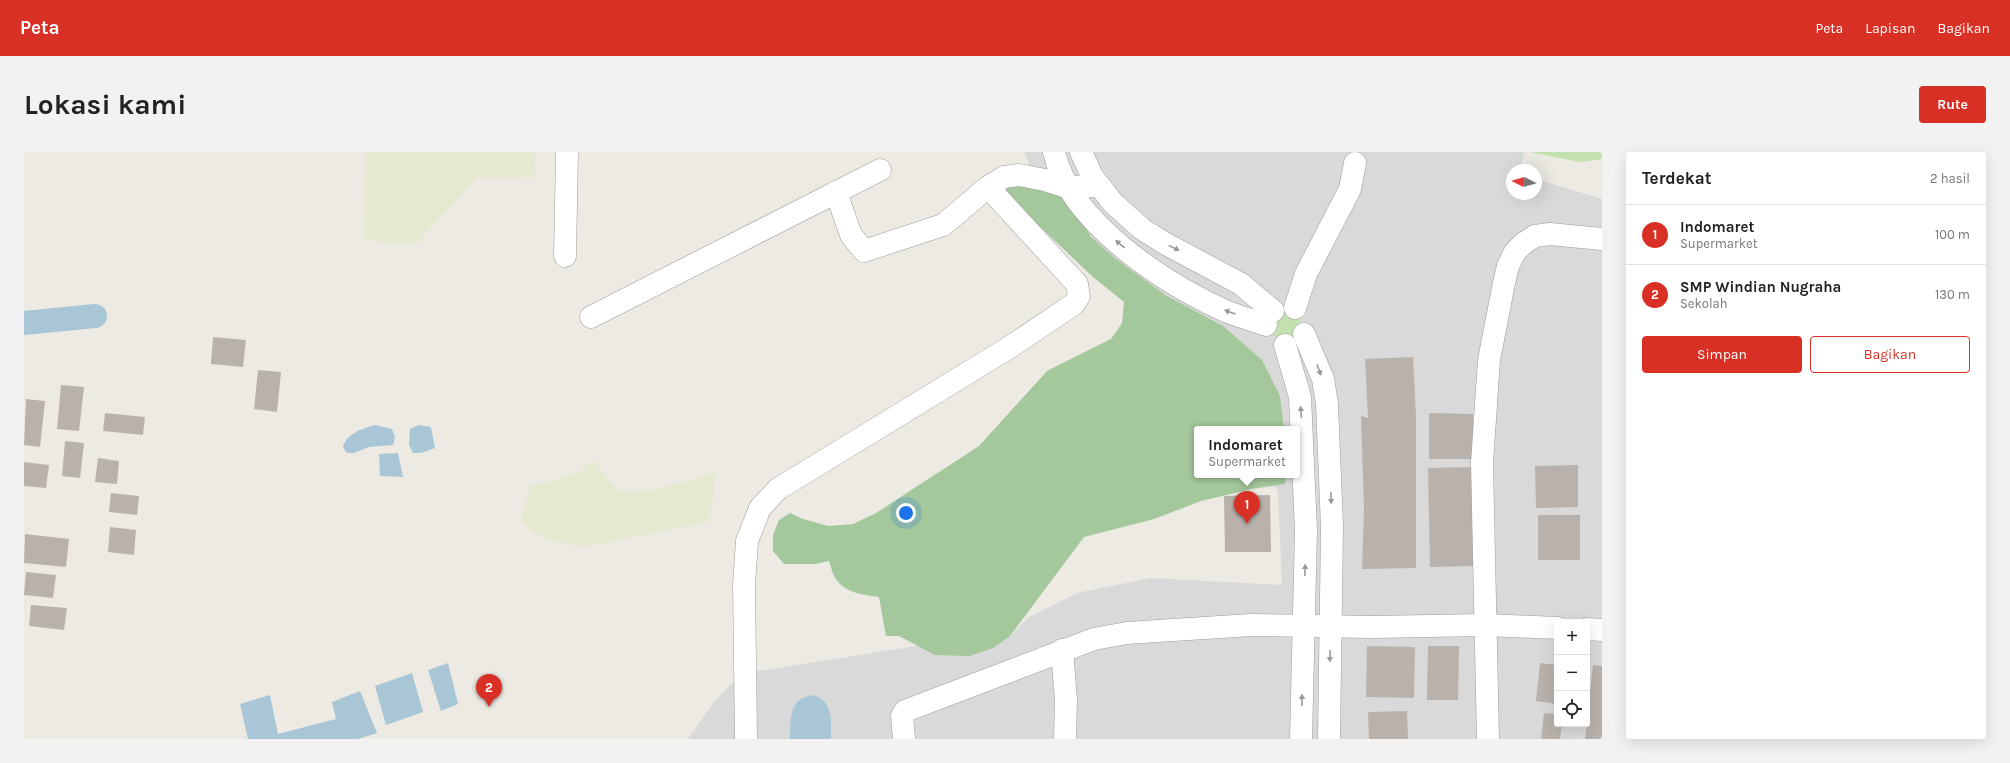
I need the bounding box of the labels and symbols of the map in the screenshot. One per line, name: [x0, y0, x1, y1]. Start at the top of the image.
north arrow: [1506, 164, 1542, 200]
one-way arrow: [1115, 240, 1124, 249]
one-way arrow: [1168, 245, 1179, 251]
one-way arrow: [1223, 309, 1235, 315]
one-way arrow: [1316, 364, 1322, 376]
one-way arrow: [1297, 406, 1304, 418]
pin: 1: [1234, 491, 1260, 524]
one-way arrow: [1327, 492, 1334, 504]
your location: [896, 503, 916, 523]
one-way arrow: [1301, 564, 1308, 576]
one-way arrow: [1327, 650, 1333, 663]
pin: 2: [476, 674, 502, 707]
one-way arrow: [1299, 693, 1305, 706]

